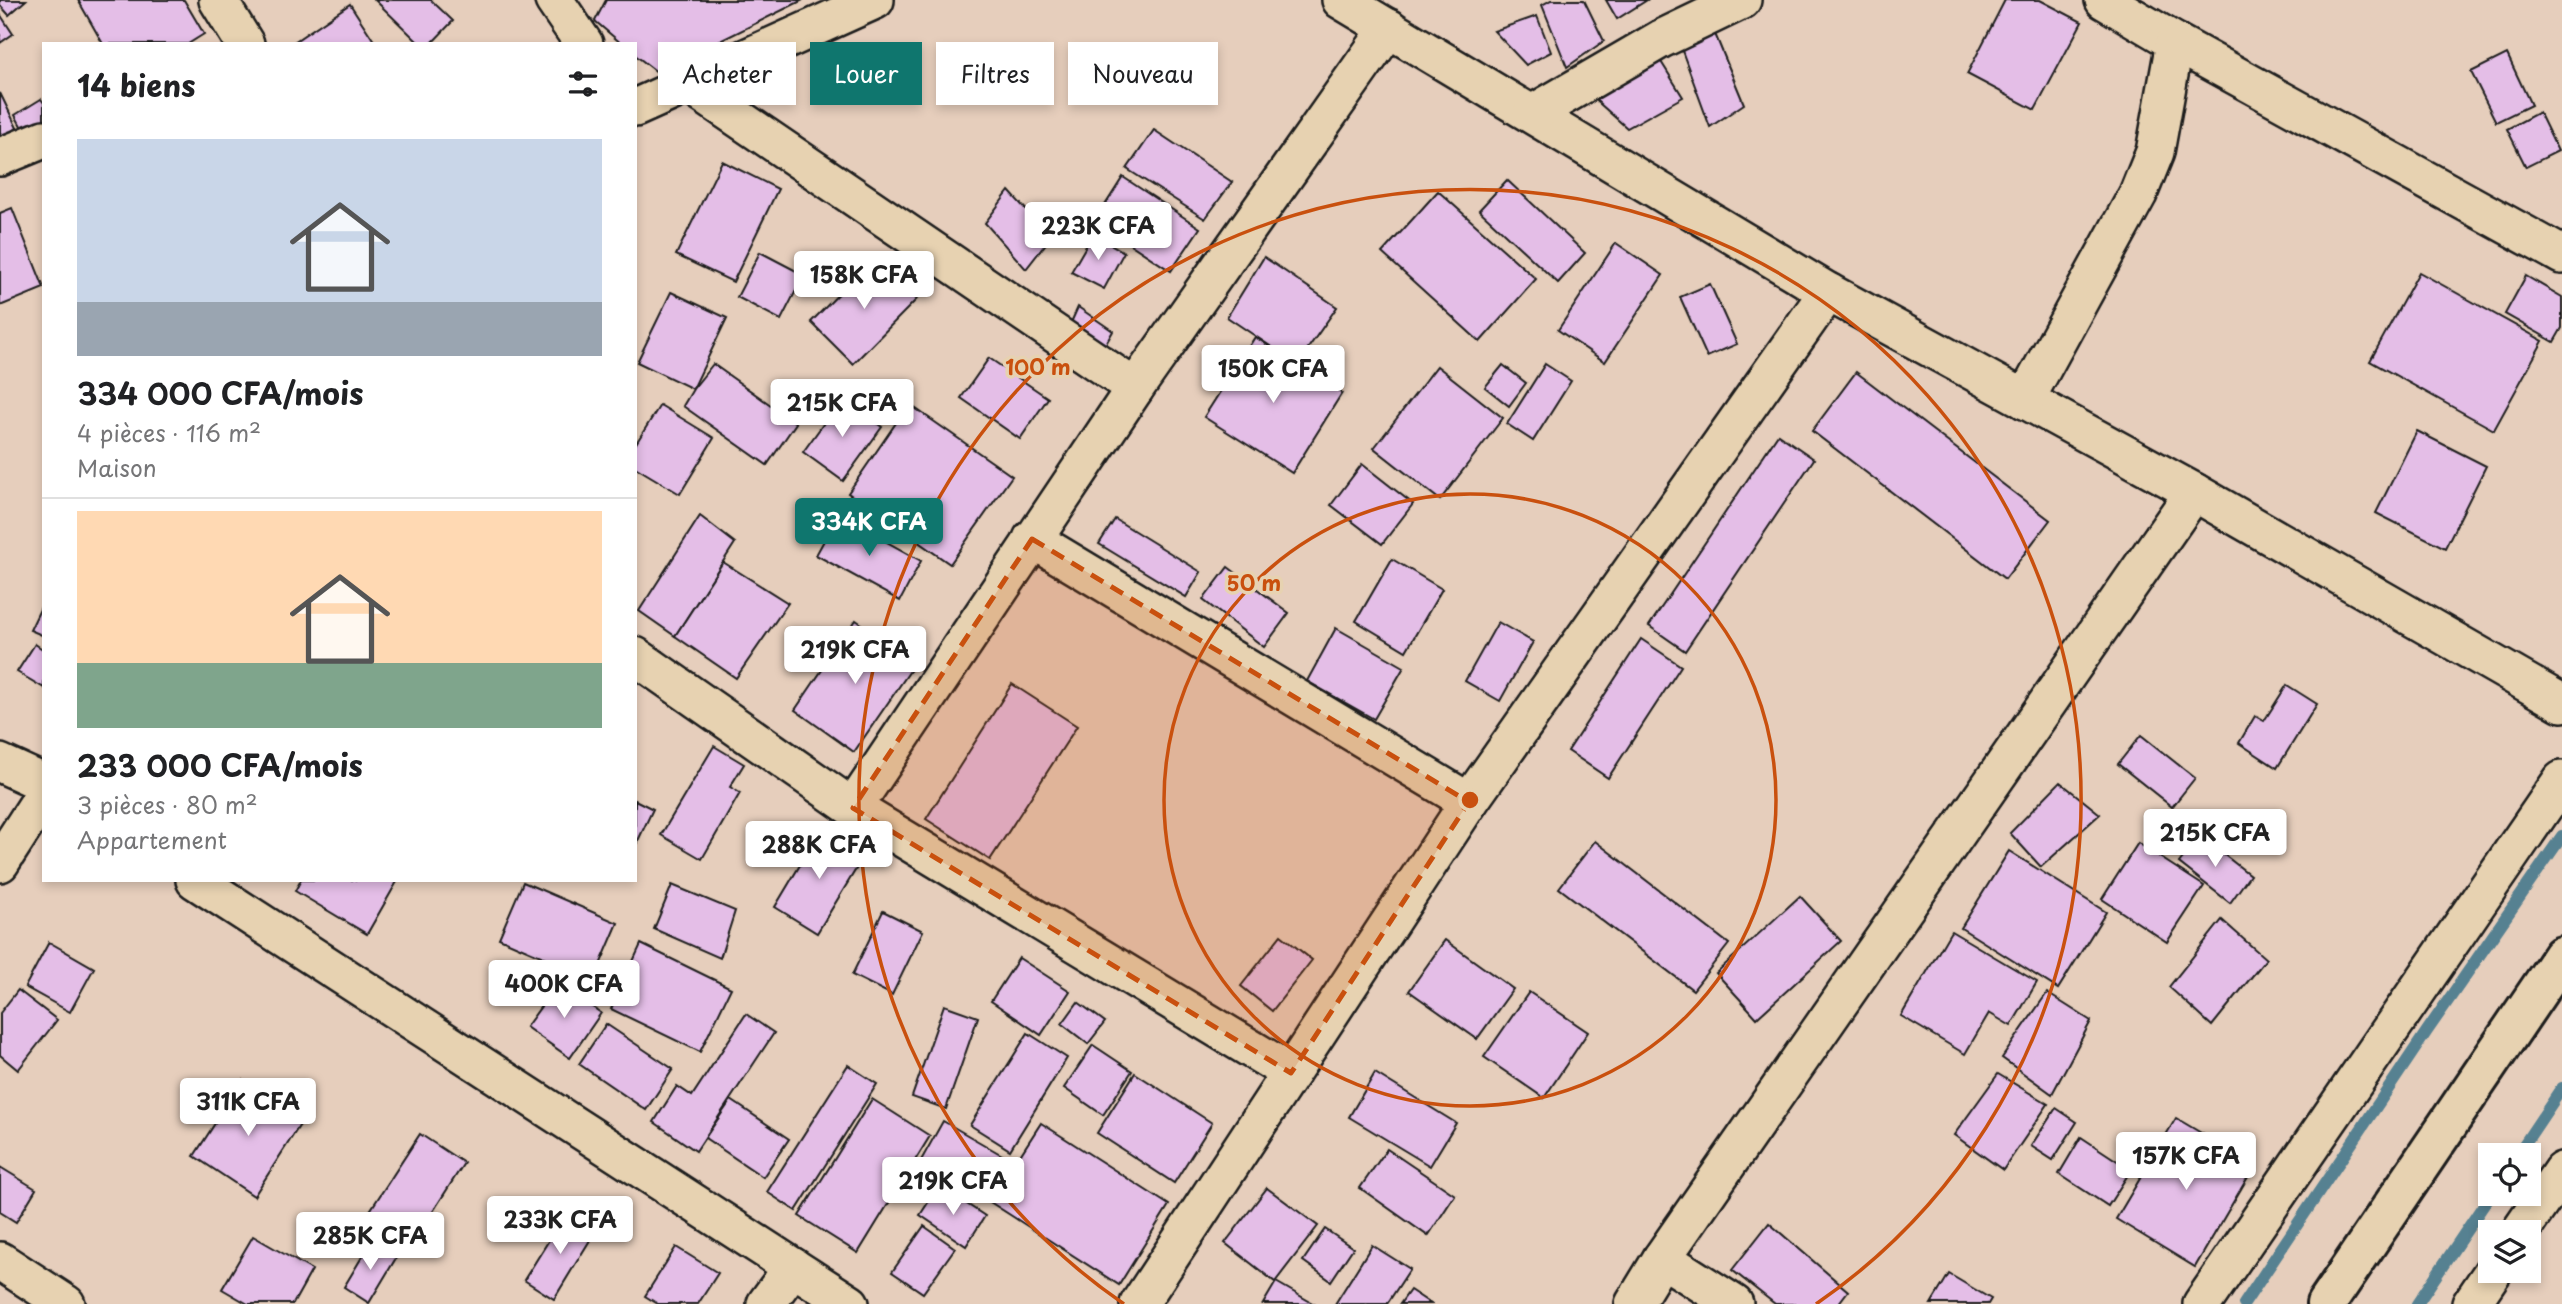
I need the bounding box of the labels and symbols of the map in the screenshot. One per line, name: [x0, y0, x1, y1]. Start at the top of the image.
pin: 223K CFA: [1026, 202, 1170, 262]
pin: 158K CFA: [792, 252, 936, 311]
pin: 150K CFA: [1201, 346, 1345, 405]
text: 100 m: [1005, 350, 1071, 382]
pin: 215K CFA: [770, 380, 914, 439]
pin: 334K CFA: [797, 498, 941, 558]
text: 50 m: [1227, 566, 1281, 598]
pin: 219K CFA: [783, 626, 927, 686]
centre of rings: [1458, 788, 1482, 812]
pin: 215K CFA: [2143, 810, 2287, 869]
pin: 288K CFA: [747, 822, 891, 881]
pin: 400K CFA: [492, 960, 636, 1020]
pin: 311K CFA: [176, 1078, 320, 1138]
pin: 157K CFA: [2114, 1132, 2258, 1192]
pin: 219K CFA: [881, 1158, 1025, 1217]
pin: 233K CFA: [488, 1196, 632, 1256]
pin: 285K CFA: [298, 1212, 442, 1272]

